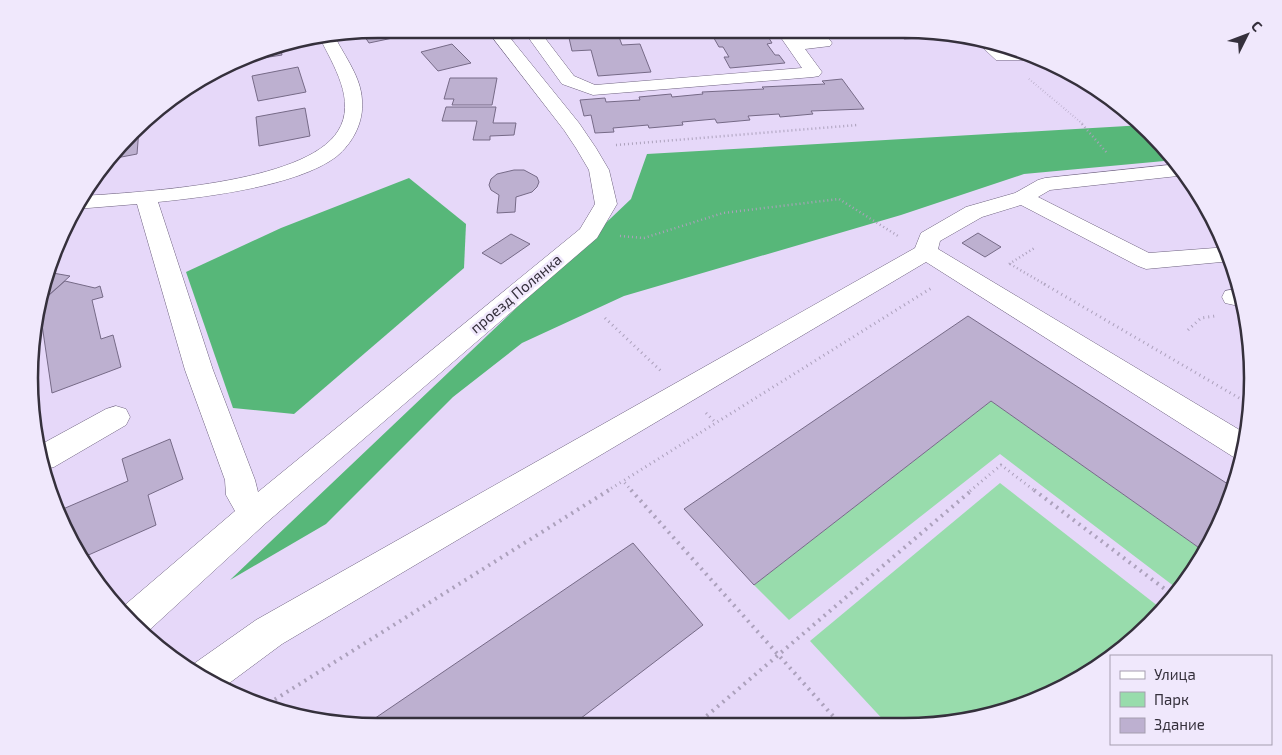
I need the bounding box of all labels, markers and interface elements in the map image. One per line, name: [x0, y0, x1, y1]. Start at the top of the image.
north arrow: [1222, 10, 1272, 60]
text: С: [1248, 17, 1266, 35]
street label: проезд Полянка: [466, 250, 565, 337]
legend: [1110, 655, 1272, 745]
text: Улица: [1154, 665, 1196, 683]
text: Парк: [1154, 690, 1189, 708]
text: Здание: [1154, 715, 1205, 733]

